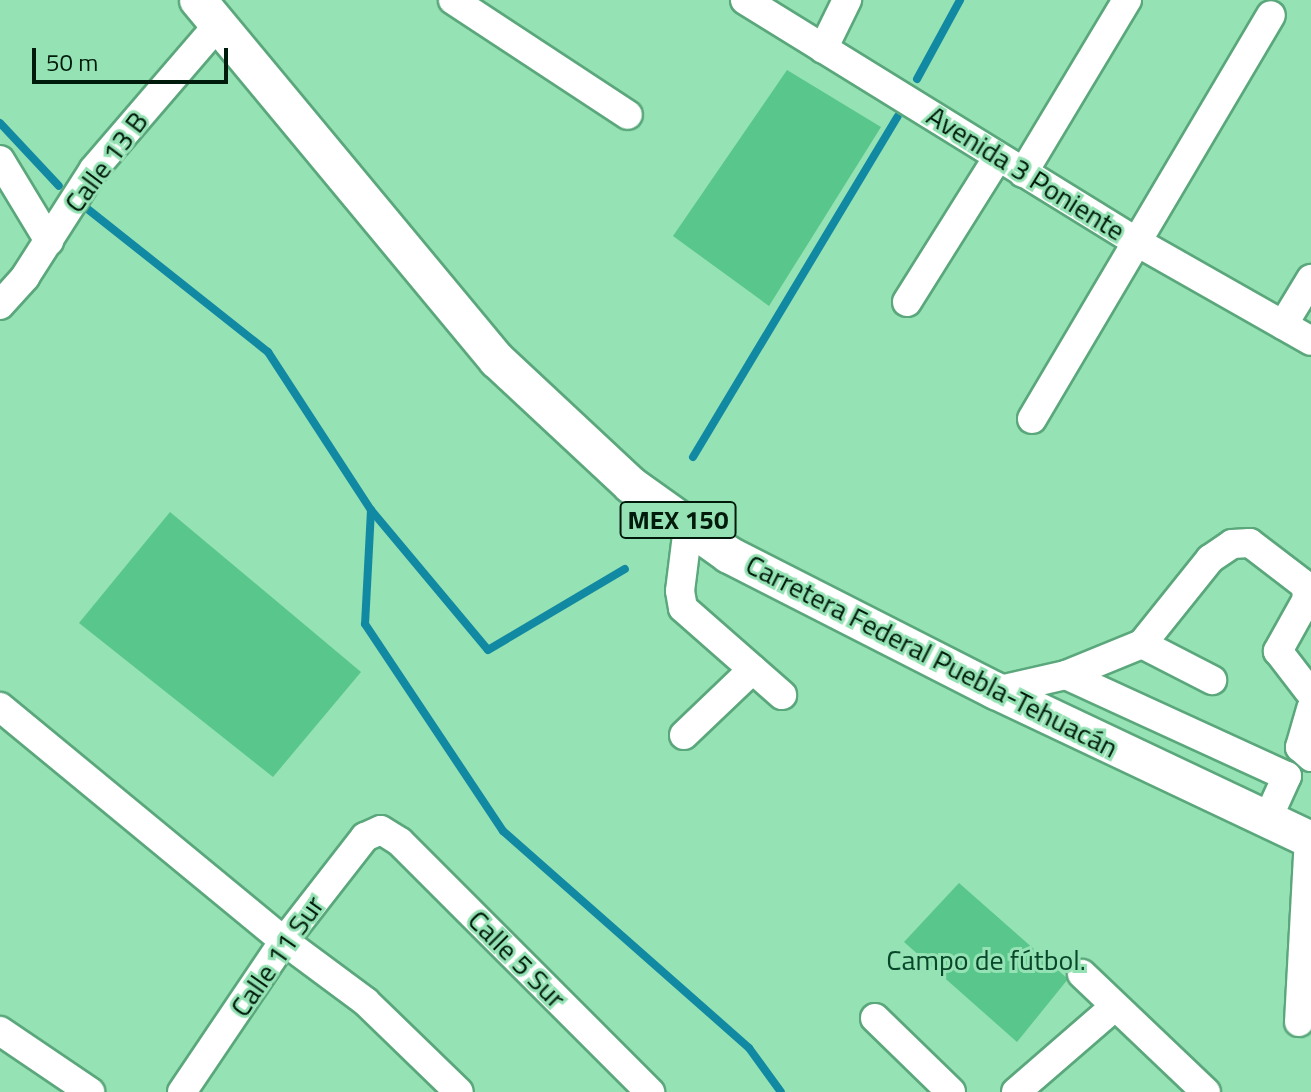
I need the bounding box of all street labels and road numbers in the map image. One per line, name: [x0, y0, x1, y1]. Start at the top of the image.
street label: Avenida 3 Poniente: [921, 99, 1131, 247]
street label: Calle 13 B: [57, 105, 155, 219]
road number: MEX 150: [618, 498, 738, 542]
street label: Carretera Federal Puebla-Tehuacán: [740, 547, 1124, 765]
street label: Calle 11 Sur: [223, 889, 331, 1023]
street label: Calle 5 Sur: [461, 903, 573, 1015]

